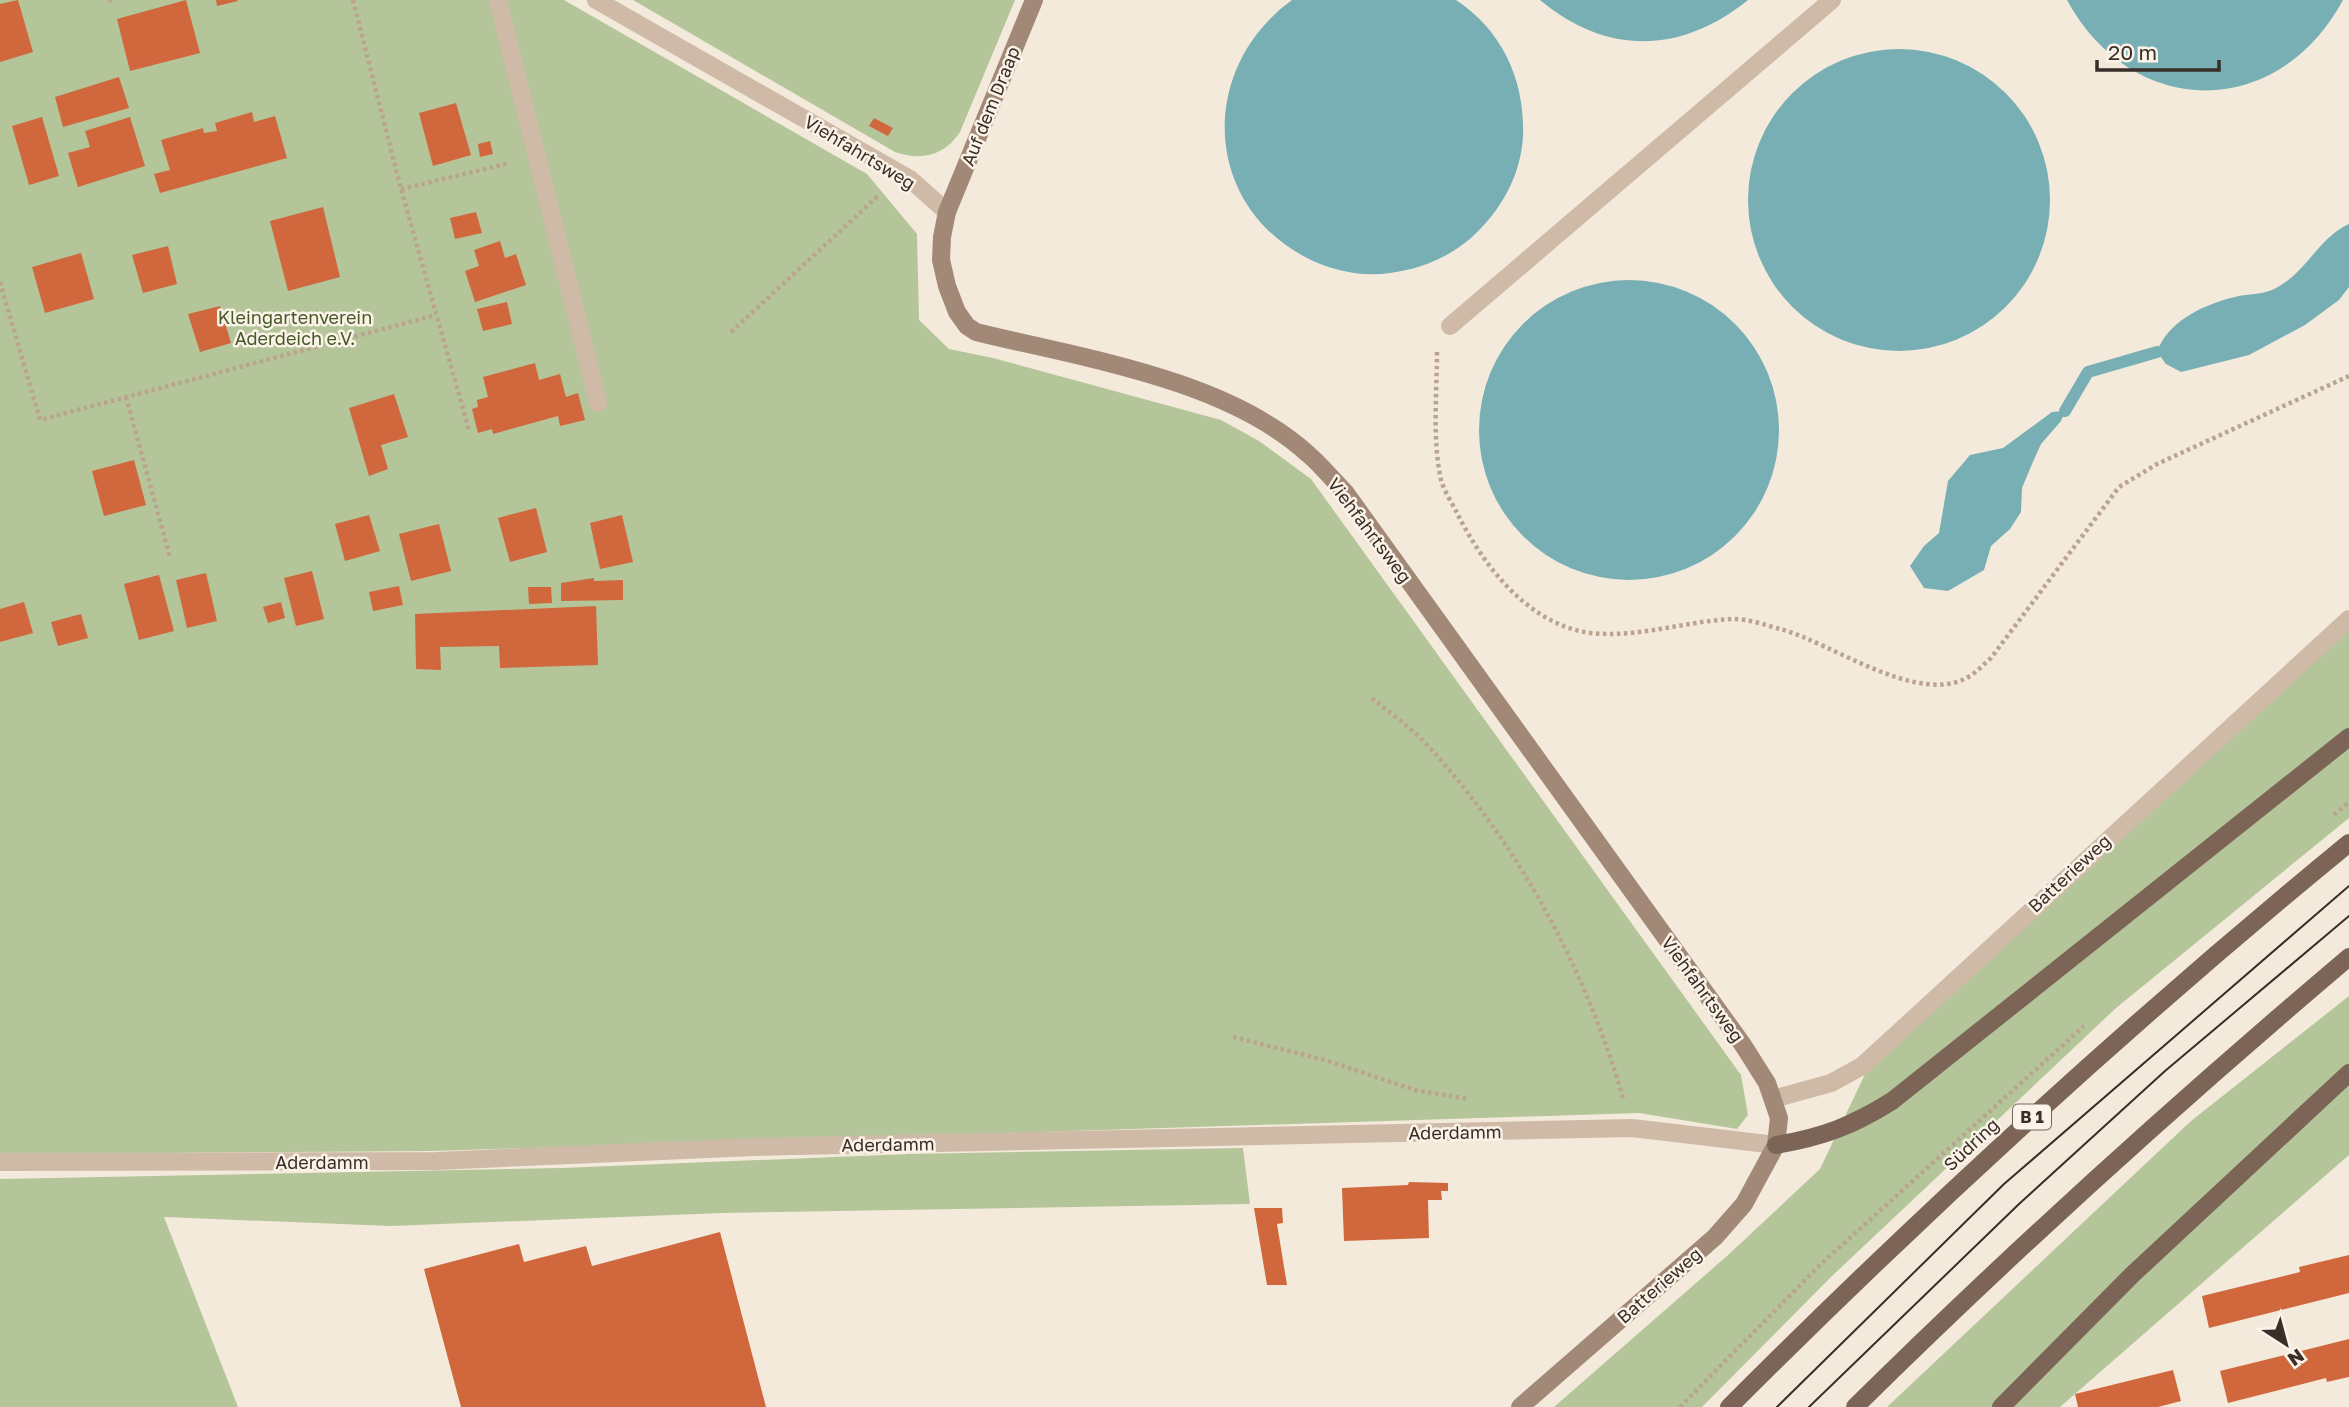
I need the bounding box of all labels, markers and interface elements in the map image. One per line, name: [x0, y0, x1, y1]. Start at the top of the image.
scale bar: [2097, 28, 2220, 72]
text: 20 m: [2108, 39, 2157, 65]
street label: Auf dem Draap: [956, 43, 1024, 169]
street label: Viehfahrtsweg: [800, 110, 920, 194]
park label: Kleingartenverein Aderdeich e.V.: [218, 306, 372, 349]
street label: Viehfahrtsweg: [1323, 473, 1417, 587]
street label: Batterieweg: [2023, 829, 2115, 917]
street label: Viehfahrtsweg: [1657, 932, 1749, 1046]
road number: B 1: [2013, 1105, 2051, 1130]
street label: Südring: [1939, 1113, 2003, 1175]
street label: Aderdamm: [1408, 1120, 1502, 1144]
street label: Aderdamm: [841, 1132, 935, 1156]
street label: Aderdamm: [275, 1151, 369, 1173]
street label: Batterieweg: [1612, 1242, 1706, 1328]
north arrow: [2251, 1309, 2321, 1379]
text: N: [2284, 1345, 2309, 1372]

